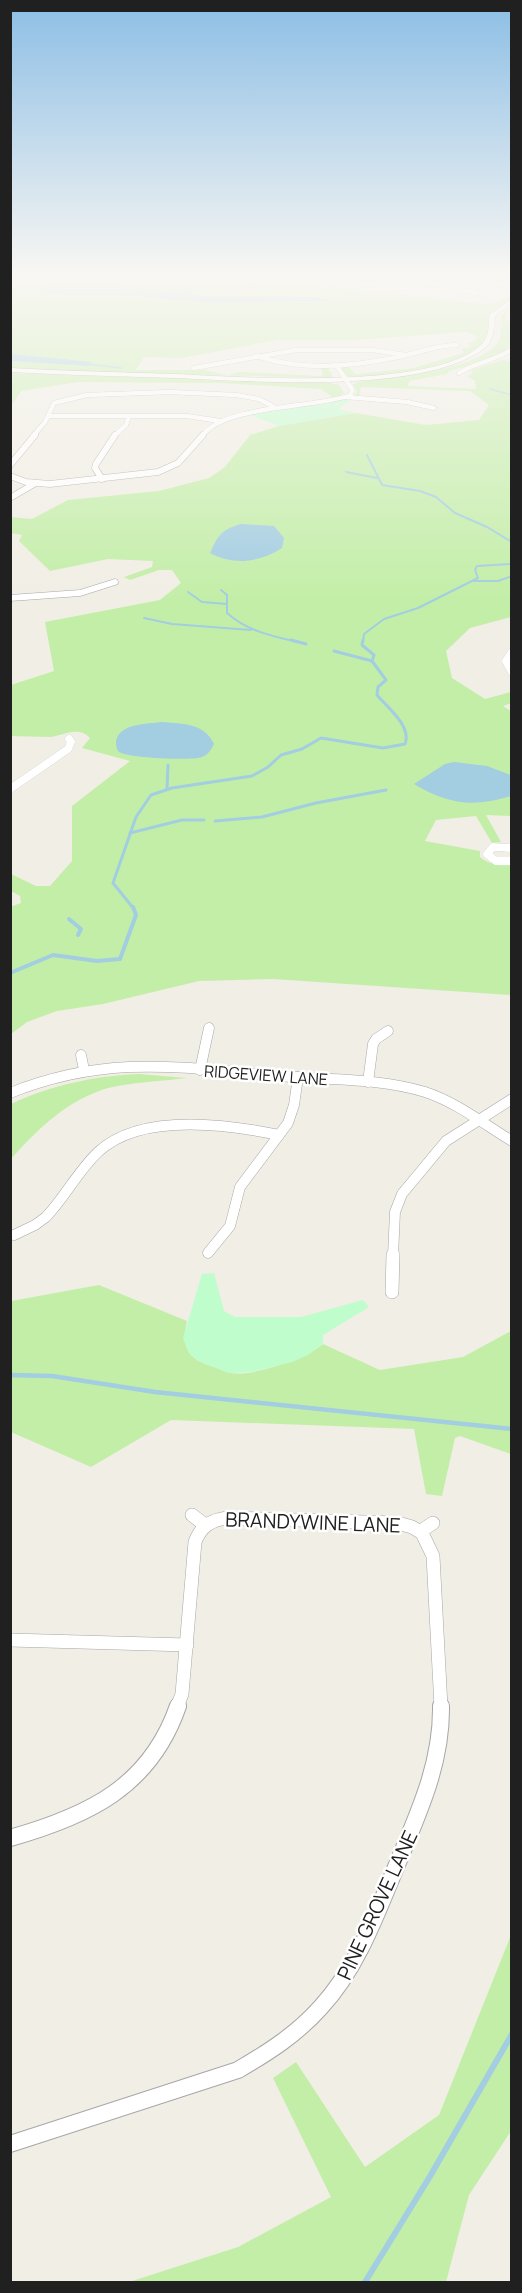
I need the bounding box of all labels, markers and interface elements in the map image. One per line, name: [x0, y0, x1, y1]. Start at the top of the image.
street label: RIDGEVIEW LANE: [203, 1060, 329, 1090]
street label: BRANDYWINE LANE: [225, 1505, 401, 1539]
street label: PINE GROVE LANE: [331, 1826, 423, 1984]

